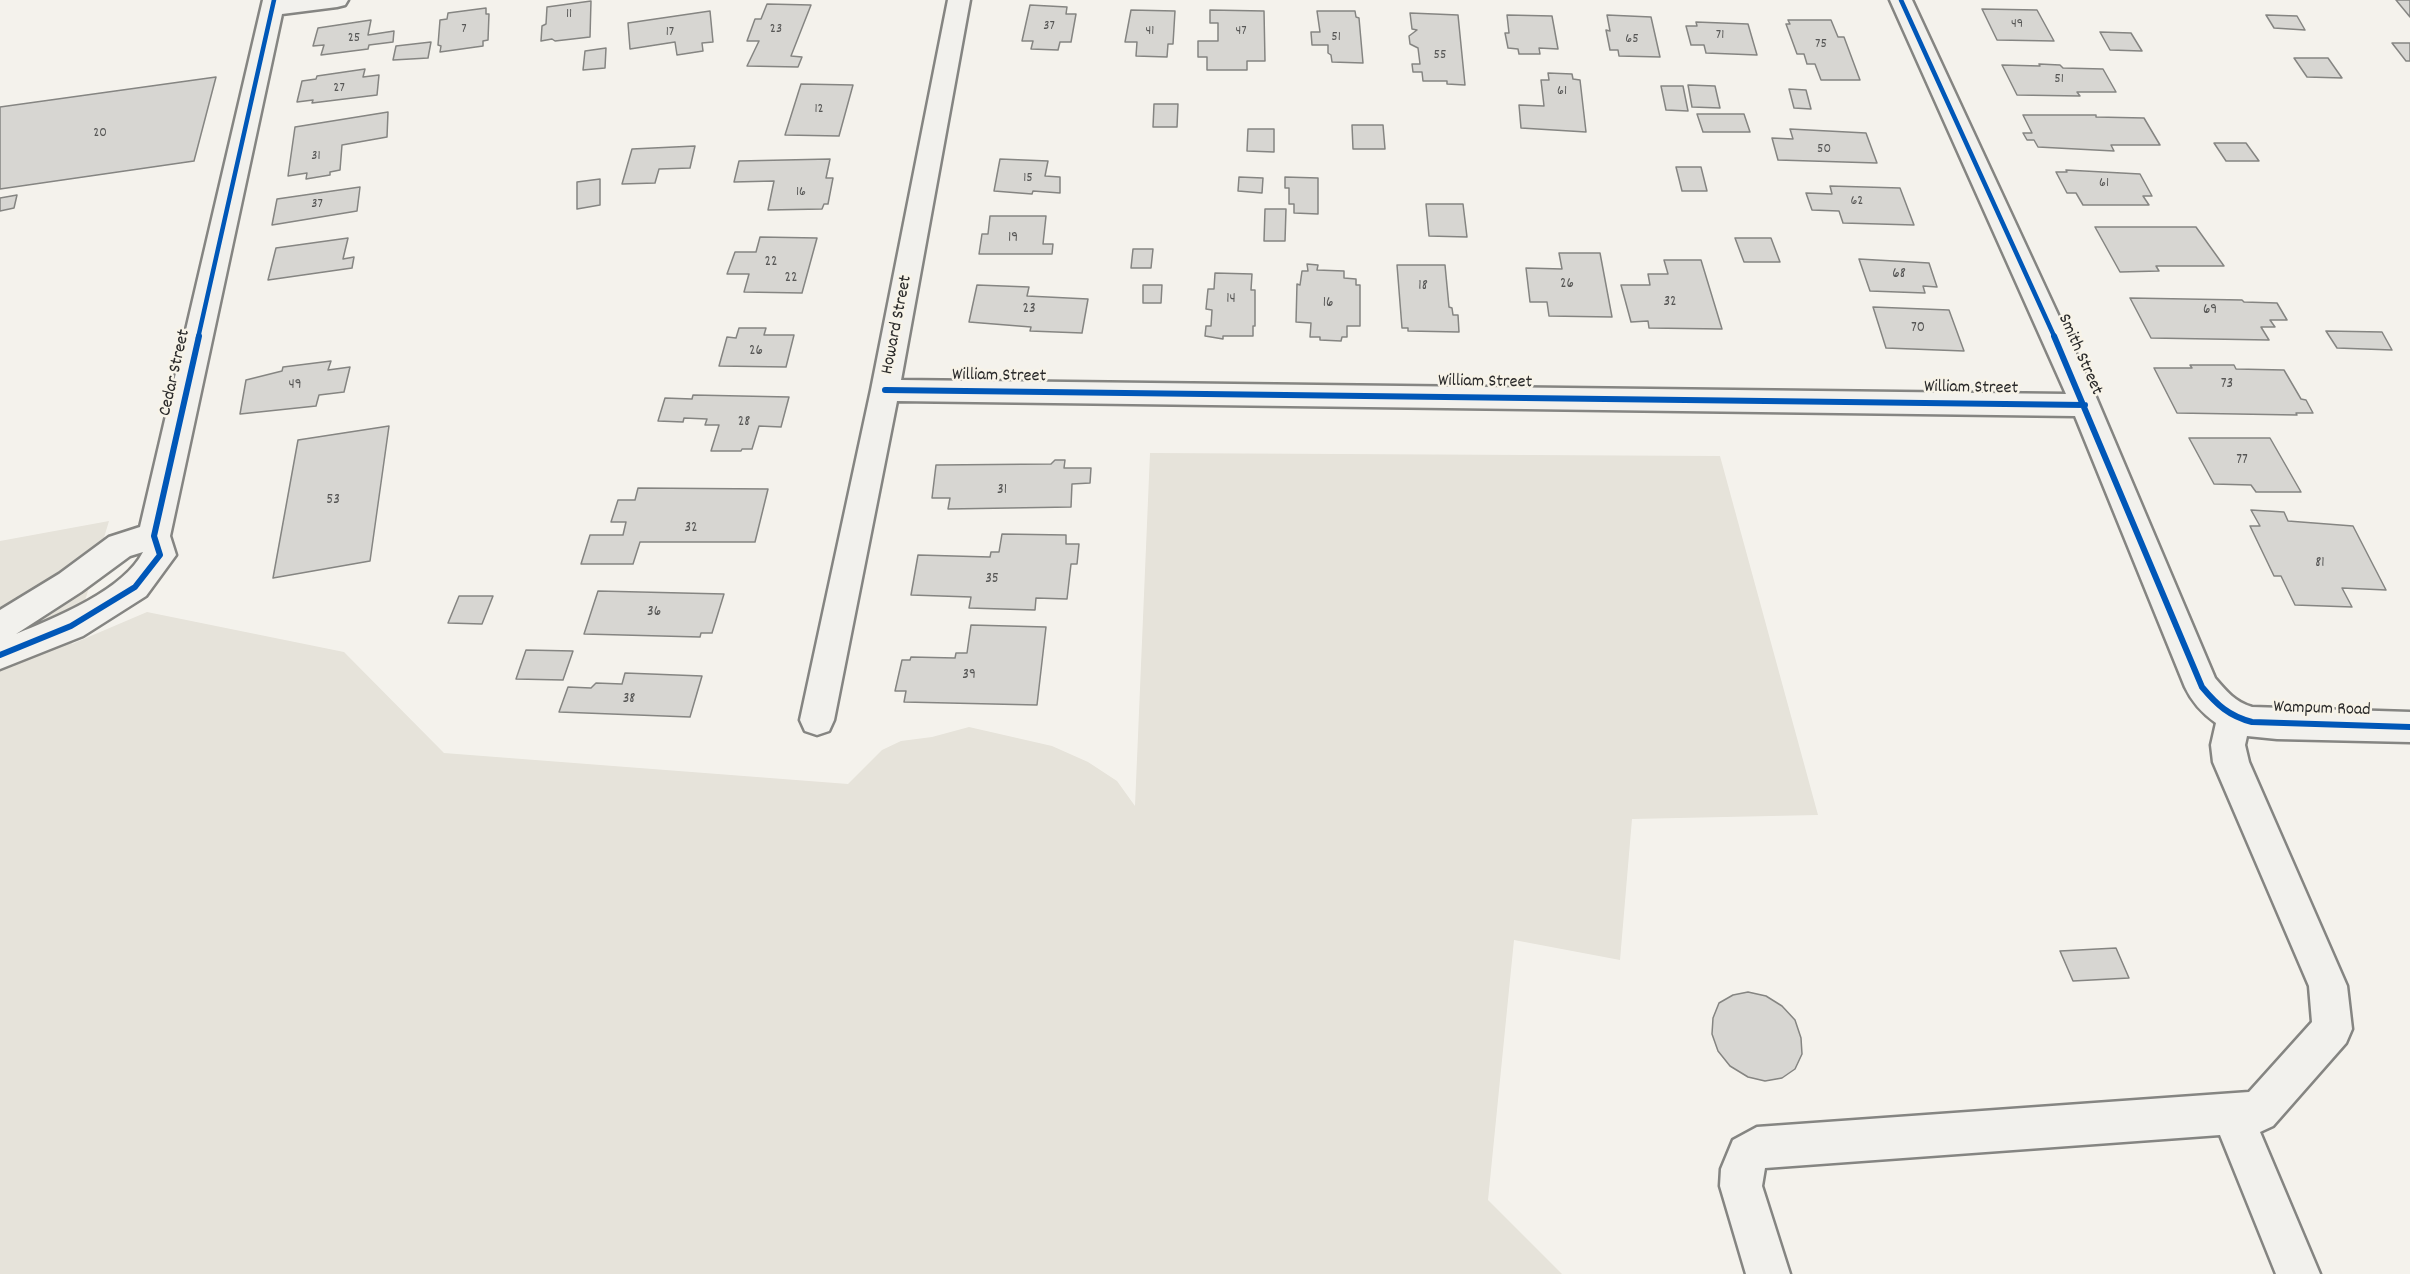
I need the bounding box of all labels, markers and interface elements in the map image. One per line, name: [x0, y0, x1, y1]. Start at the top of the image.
house number: 11: [566, 7, 572, 23]
house number: 49: [2011, 17, 2023, 33]
house number: 37: [1043, 19, 1055, 35]
house number: 7: [461, 22, 467, 38]
house number: 23: [770, 22, 782, 38]
house number: 41: [1146, 24, 1154, 40]
house number: 47: [1235, 24, 1247, 40]
house number: 17: [666, 25, 674, 41]
house number: 71: [1716, 28, 1724, 44]
house number: 51: [1331, 30, 1341, 46]
house number: 25: [348, 31, 360, 47]
house number: 65: [1625, 32, 1639, 48]
house number: 75: [1815, 37, 1827, 53]
house number: 55: [1434, 48, 1446, 64]
house number: 51: [2054, 72, 2064, 88]
house number: 27: [333, 81, 345, 97]
house number: 61: [1557, 84, 1567, 100]
house number: 12: [814, 102, 824, 118]
house number: 20: [93, 126, 107, 142]
house number: 50: [1817, 142, 1831, 158]
house number: 31: [311, 149, 321, 165]
house number: 15: [1023, 171, 1033, 187]
house number: 61: [2099, 176, 2109, 192]
house number: 16: [796, 185, 806, 201]
house number: 62: [1851, 194, 1863, 210]
house number: 37: [311, 197, 323, 213]
house number: 19: [1008, 230, 1018, 248]
house number: 22: [764, 254, 778, 272]
house number: 68: [1892, 266, 1906, 284]
house number: 22: [784, 270, 798, 288]
street label: Howard Street: [878, 274, 918, 376]
house number: 26: [1560, 276, 1574, 294]
house number: 18: [1418, 278, 1428, 296]
house number: 14: [1226, 291, 1236, 309]
house number: 32: [1663, 294, 1677, 312]
house number: 16: [1323, 295, 1333, 313]
house number: 23: [1022, 301, 1036, 319]
house number: 69: [2203, 302, 2217, 320]
street label: Smith Street: [2052, 311, 2106, 399]
house number: 70: [1911, 320, 1925, 338]
street label: Cedar Street: [156, 328, 196, 418]
house number: 26: [749, 343, 763, 361]
street label: William Street: [952, 365, 1046, 389]
street label: William Street: [1438, 371, 1532, 395]
house number: 73: [2221, 376, 2233, 394]
house number: 49: [288, 377, 302, 395]
street label: William Street: [1924, 377, 2018, 401]
house number: 28: [738, 414, 750, 432]
house number: 77: [2236, 452, 2248, 470]
house number: 31: [997, 482, 1007, 500]
house number: 53: [326, 492, 340, 510]
house number: 32: [684, 520, 698, 538]
house number: 81: [2315, 555, 2325, 573]
house number: 35: [985, 571, 999, 589]
house number: 36: [647, 604, 661, 622]
house number: 39: [962, 667, 976, 685]
house number: 38: [623, 691, 635, 709]
street label: Wampum Road: [2273, 698, 2371, 722]

